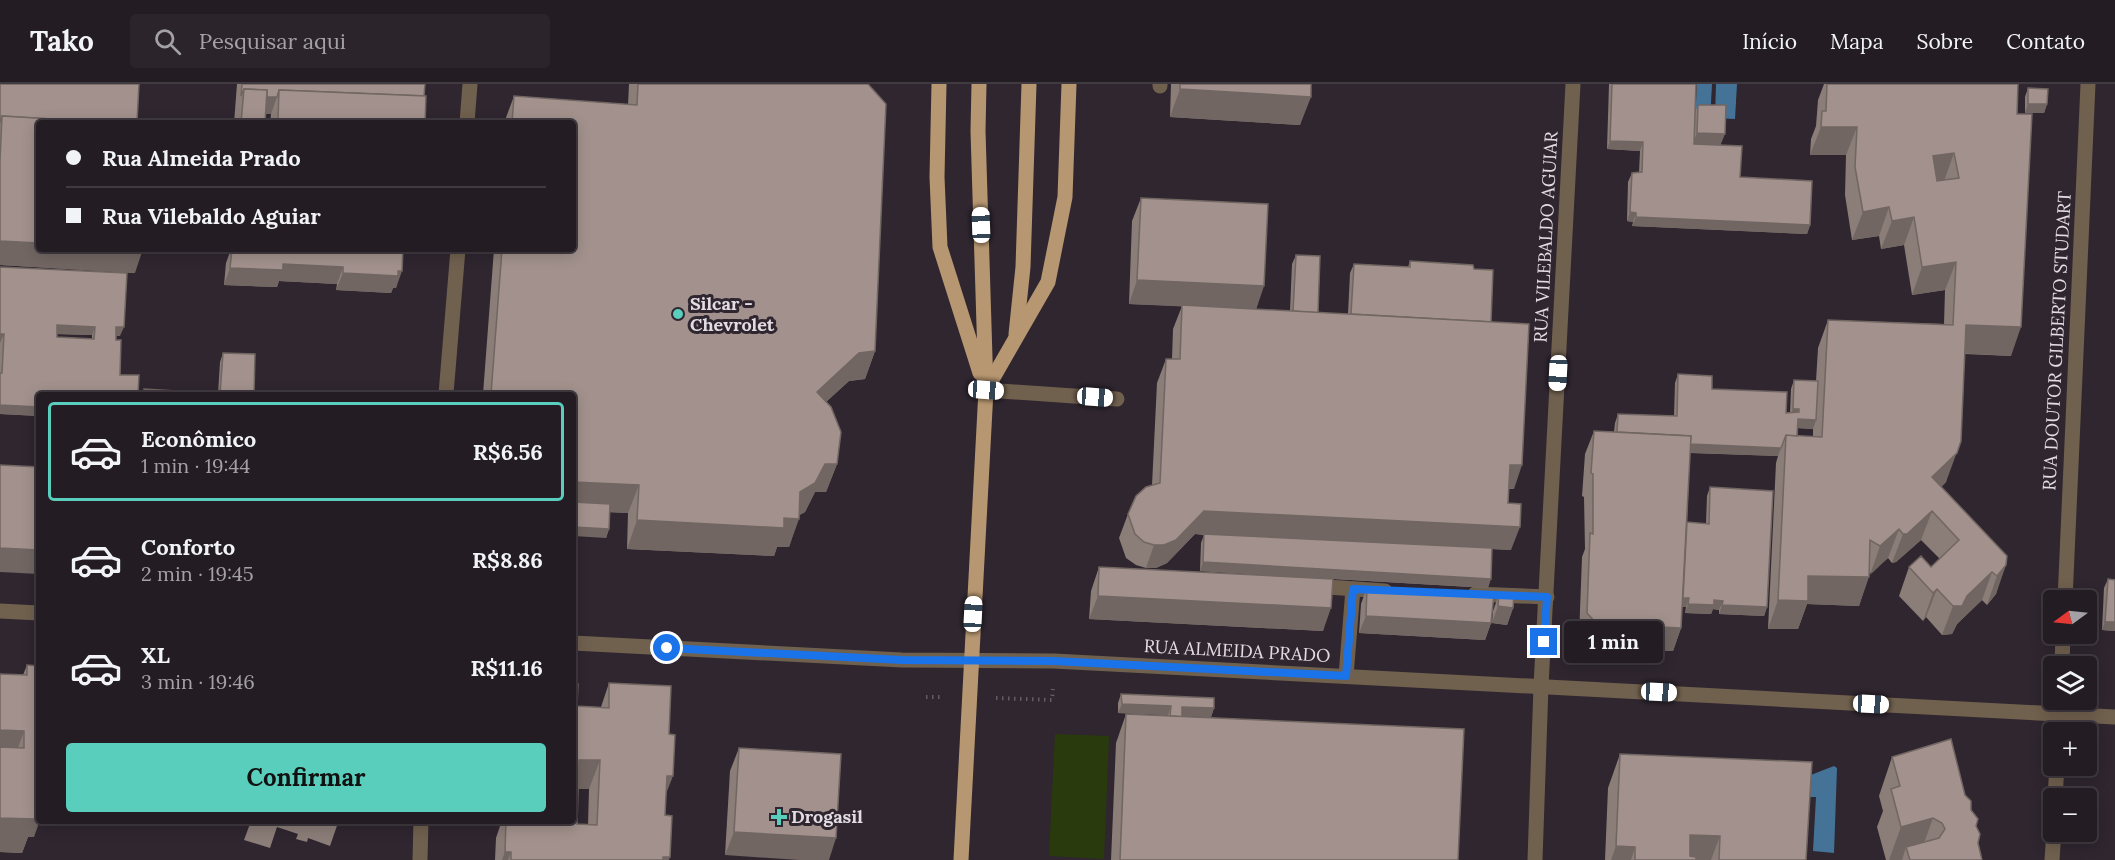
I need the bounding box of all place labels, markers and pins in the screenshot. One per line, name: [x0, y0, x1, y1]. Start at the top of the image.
place label: Silcar - Chevrolet: [690, 292, 775, 336]
marker: Silcar - Chevrolet: [671, 307, 685, 321]
place label: Drogasil: [791, 805, 863, 828]
marker: Drogasil: [772, 810, 786, 824]

